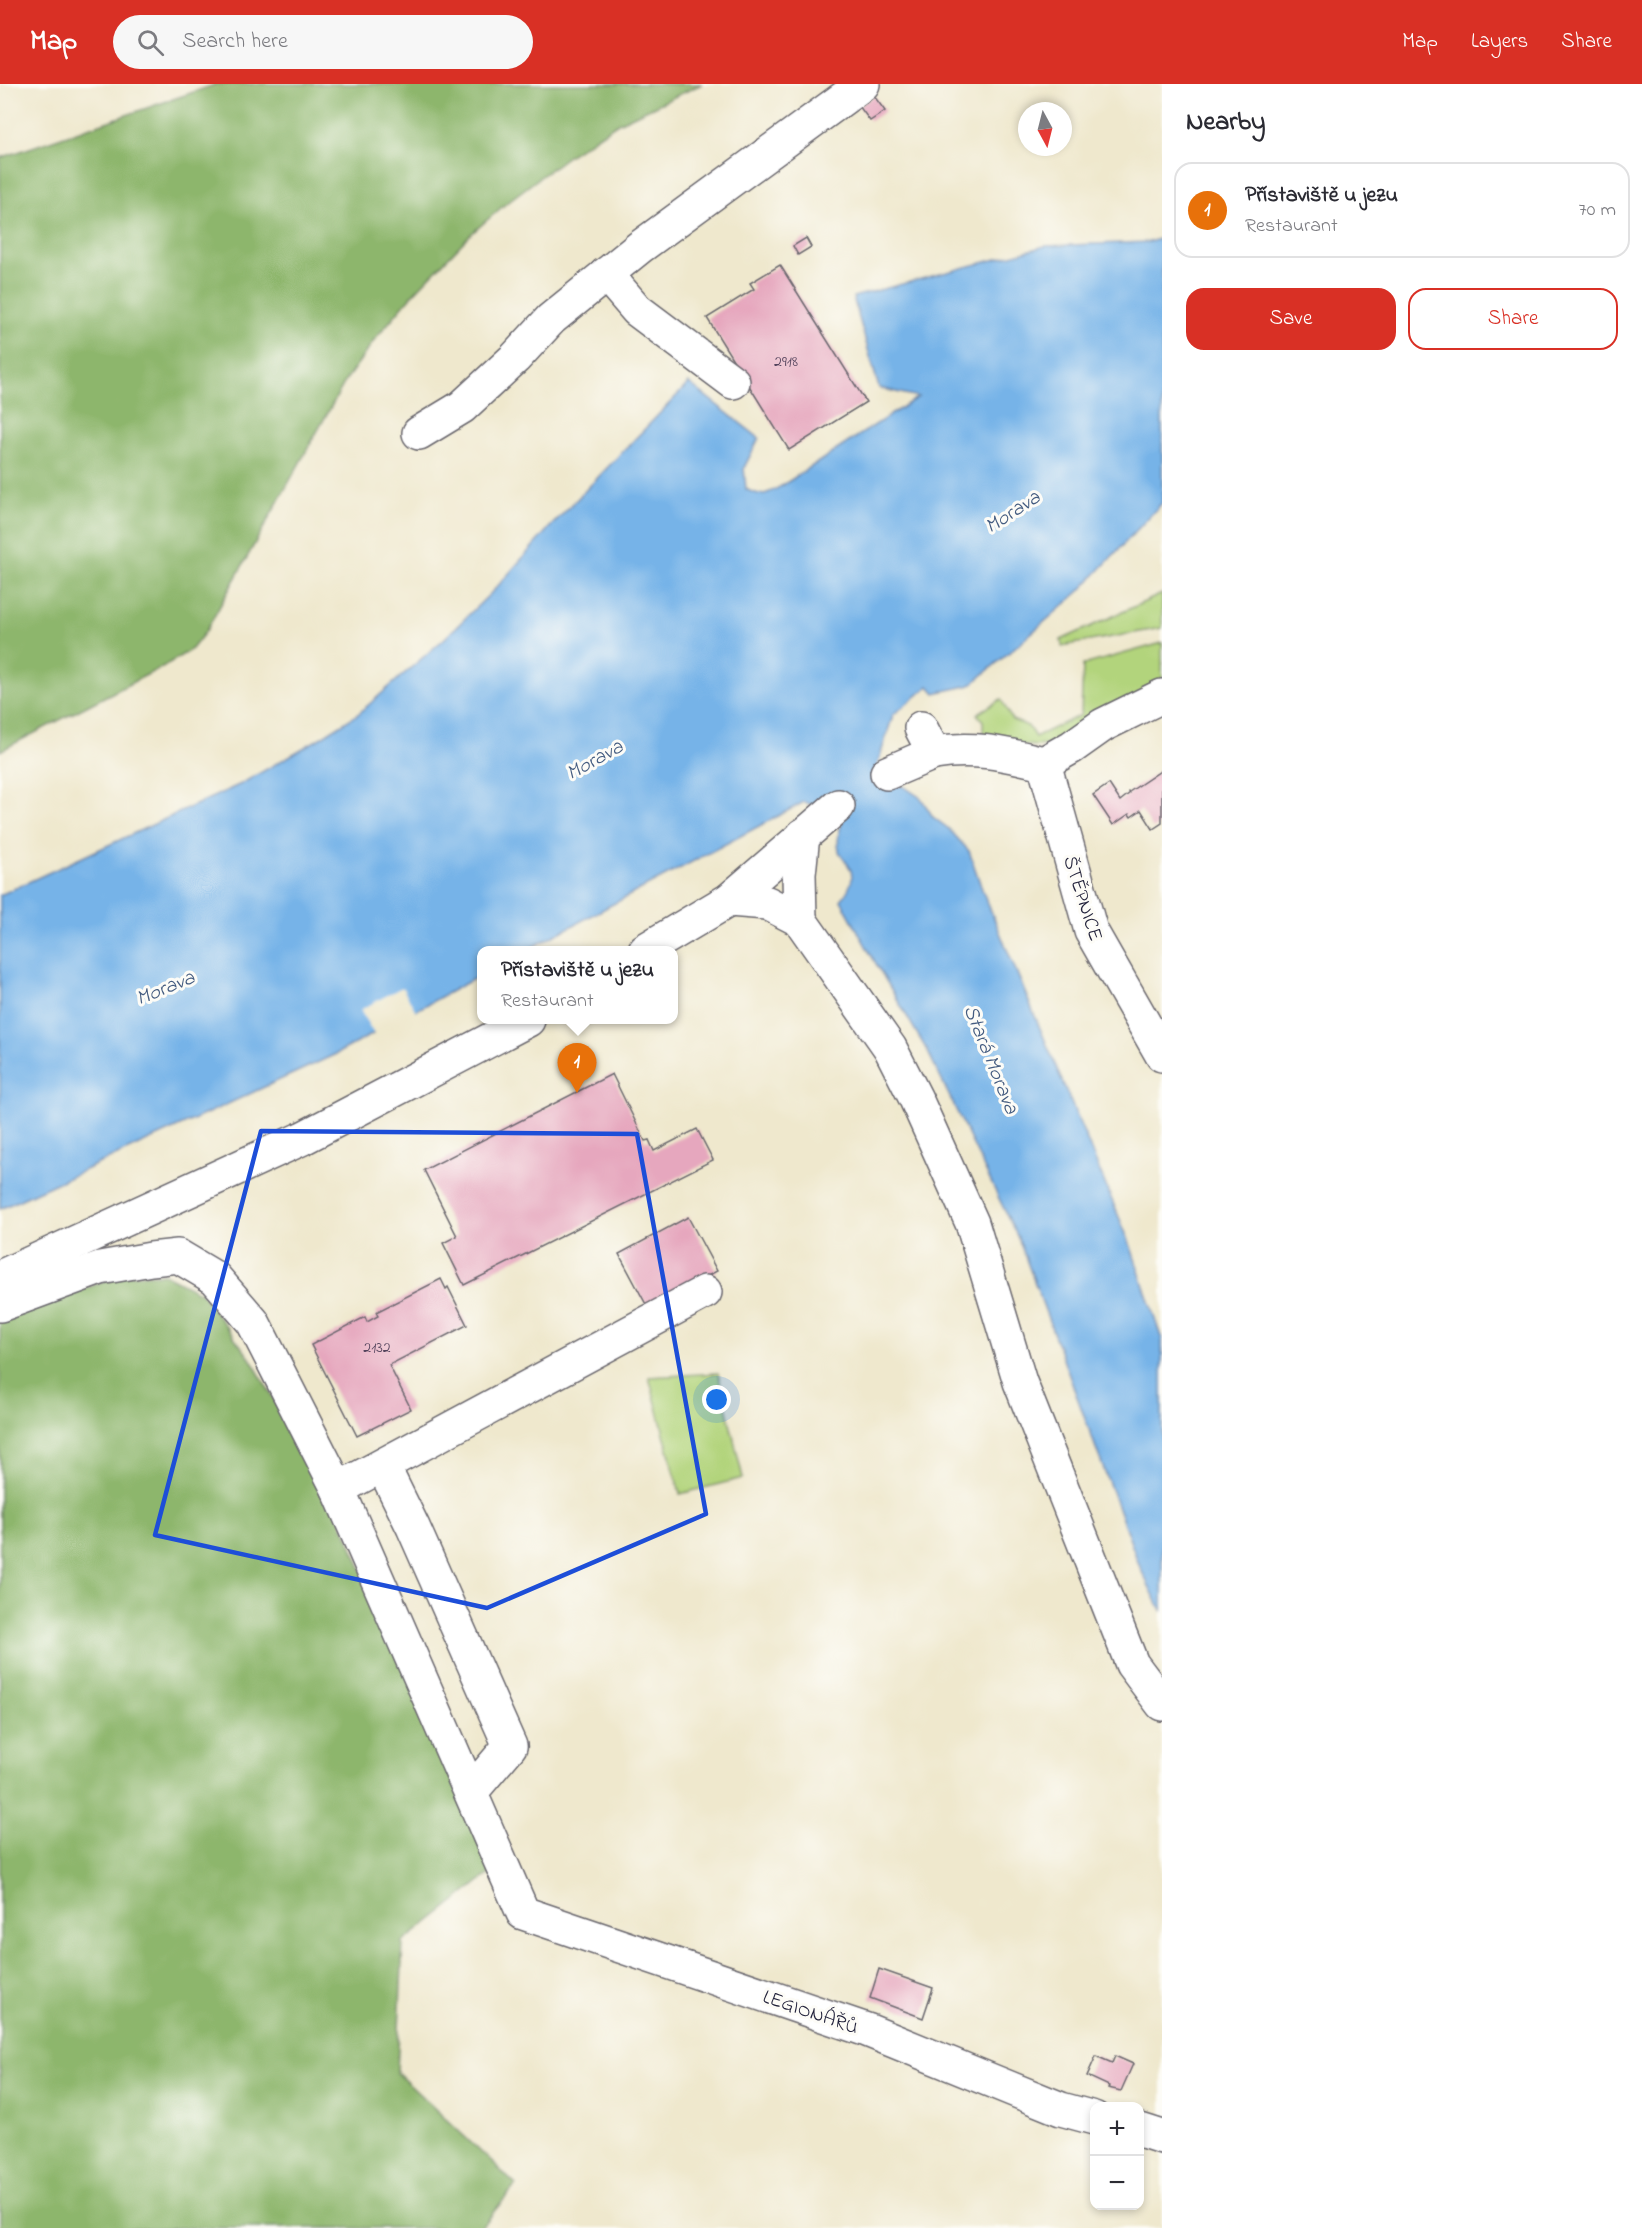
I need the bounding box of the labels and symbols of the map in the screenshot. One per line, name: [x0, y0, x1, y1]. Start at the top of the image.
north arrow: [1018, 102, 1072, 156]
house number: 2918: [774, 350, 798, 374]
water label: Morava: [979, 483, 1047, 542]
water label: Morava: [561, 733, 629, 789]
street label: ŠTĚPNICE: [1054, 852, 1109, 945]
water label: Morava: [132, 963, 200, 1014]
water label: Stará Morava: [955, 1001, 1026, 1119]
pin: 1: [558, 1044, 596, 1093]
house number: 2132: [363, 1336, 391, 1360]
your location: [702, 1385, 731, 1414]
street label: LEGIONÁŘŮ: [758, 1983, 862, 2043]

